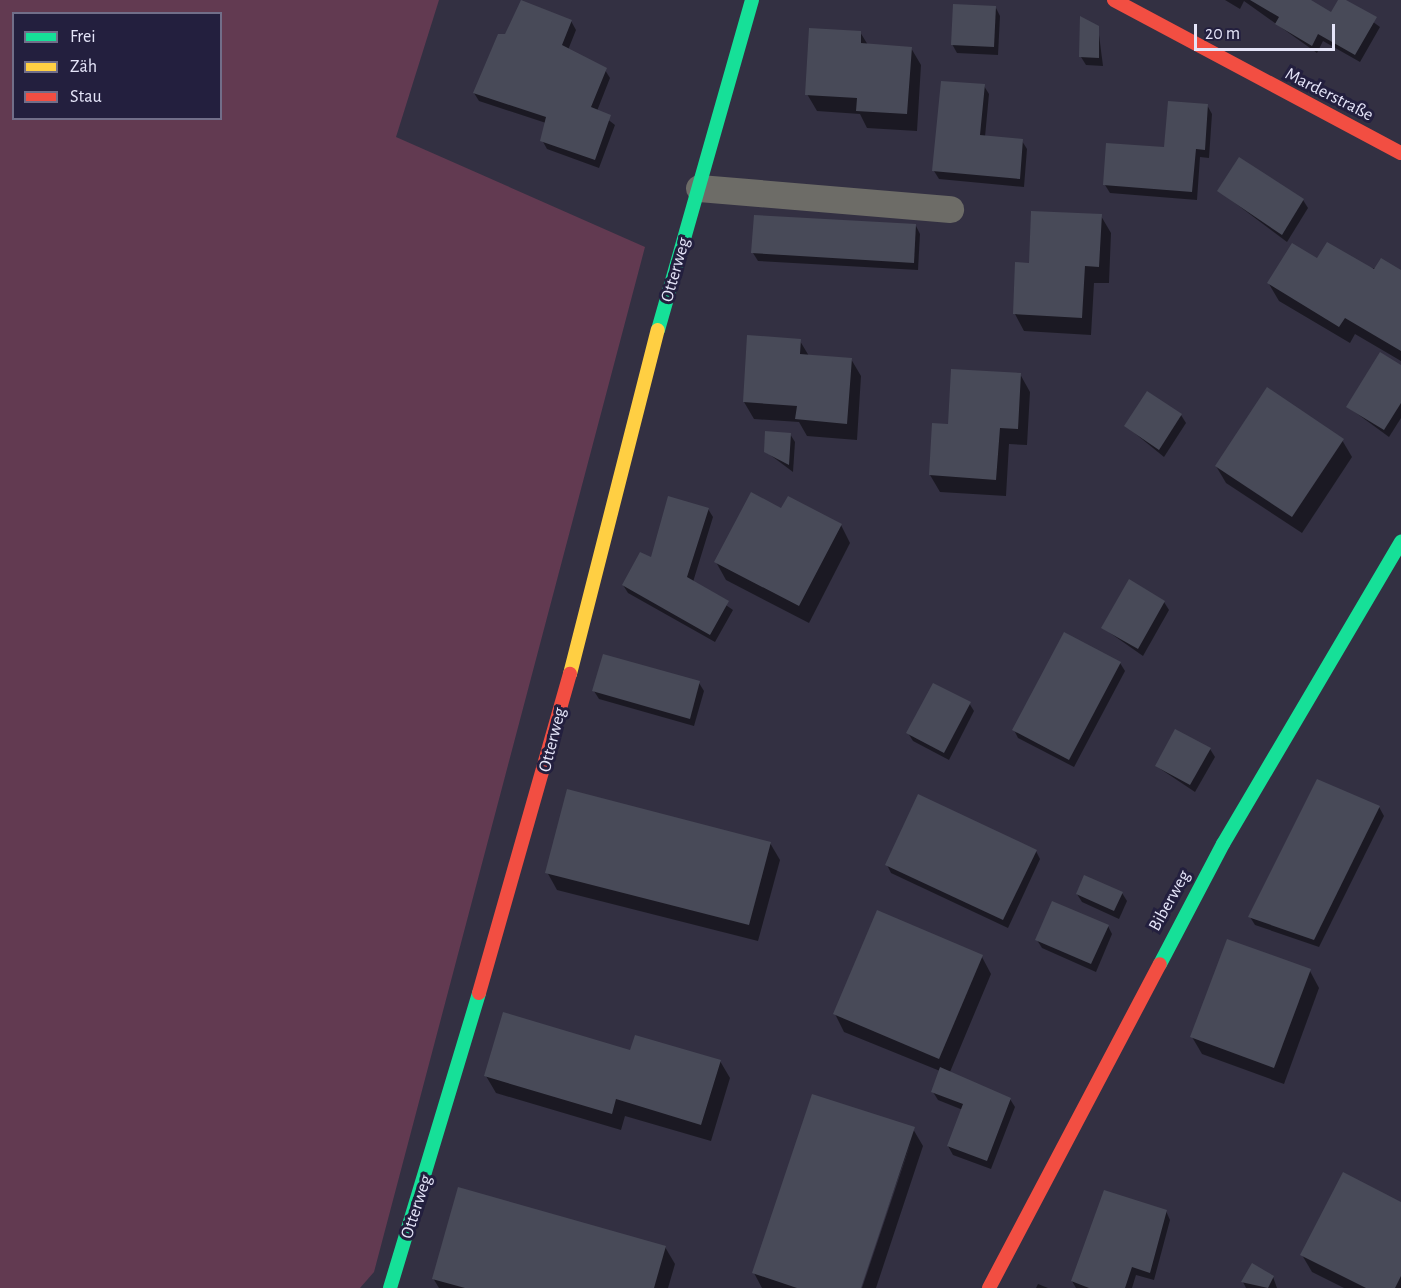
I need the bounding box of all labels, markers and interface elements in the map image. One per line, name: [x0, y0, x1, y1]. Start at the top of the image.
legend: [12, 12, 222, 120]
scale bar: [1197, 12, 1338, 50]
text: 20 m: [1205, 25, 1240, 43]
text: Frei: [70, 28, 96, 46]
text: Zäh: [70, 58, 97, 76]
street label: Marderstraße: [1281, 64, 1377, 126]
text: Stau: [70, 88, 102, 106]
street label: Otterweg: [657, 235, 695, 305]
street label: Otterweg: [535, 705, 571, 775]
street label: Biberweg: [1144, 867, 1196, 935]
street label: Otterweg: [397, 1172, 437, 1242]

